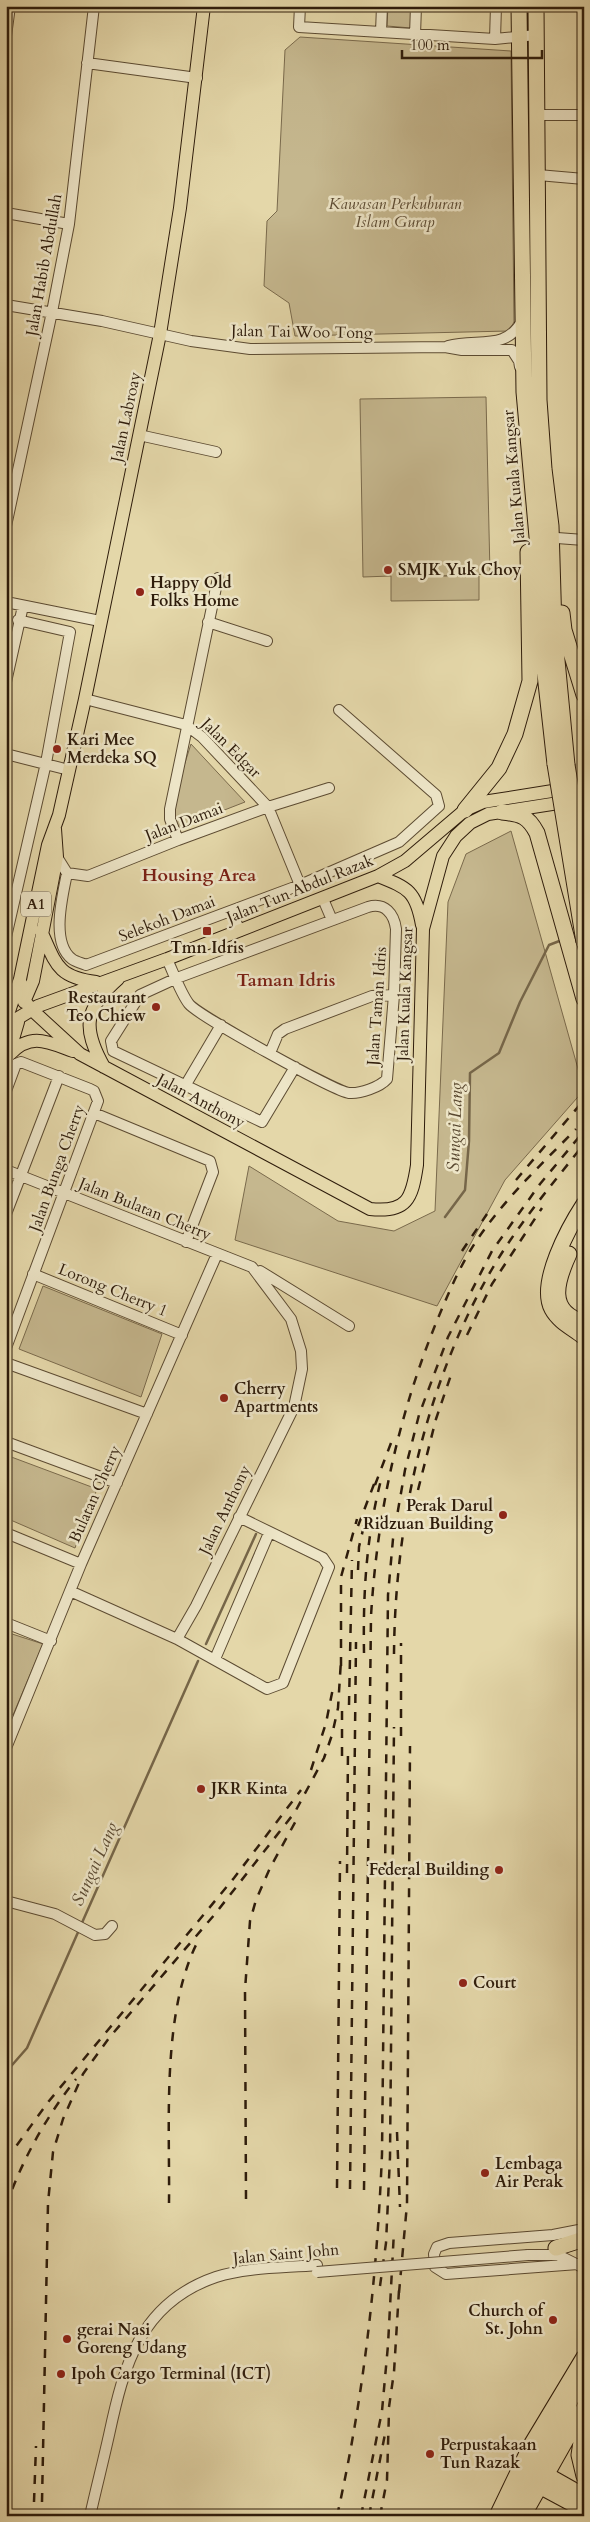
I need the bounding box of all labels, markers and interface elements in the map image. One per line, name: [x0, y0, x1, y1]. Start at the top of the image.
scale bar: [402, 28, 542, 60]
text: 100 m: [410, 35, 450, 55]
street label: Jalan Habib Abdullah: [20, 192, 67, 340]
park label: Kawasan Perkuburan Islam Gurap: [328, 193, 462, 233]
street label: Jalan Tai Woo Tong: [229, 320, 373, 344]
street label: Jalan Labroay: [105, 369, 146, 466]
street label: Jalan Kuala Kangsar: [497, 409, 531, 547]
place label: SMJK Yuk Choy: [398, 559, 521, 581]
marker: SMJK Yuk Choy: [382, 564, 394, 576]
place label: Happy Old Folks Home: [150, 572, 239, 612]
marker: Happy Old Folks Home: [134, 586, 146, 598]
street label: Jalan Edgar: [195, 712, 266, 783]
place label: Kari Mee Merdeka SQ: [67, 729, 157, 769]
marker: Kari Mee Merdeka SQ: [51, 743, 63, 755]
street label: Jalan Damai: [140, 797, 226, 848]
street label: Jalan Tun Abdul Razak: [221, 849, 377, 929]
district label: Housing Area: [142, 863, 256, 888]
street label: Selekoh Damai: [116, 890, 219, 948]
road number: A1: [21, 892, 51, 916]
marker: Tmn Idris: [201, 925, 213, 937]
street label: Jalan Kuala Kangsar: [392, 926, 418, 1064]
place label: Tmn Idris: [170, 937, 244, 959]
street label: Jalan Taman Idris: [362, 946, 392, 1068]
district label: Taman Idris: [237, 968, 335, 993]
place label: Restaurant Teo Chiew: [66, 987, 147, 1027]
marker: Restaurant Teo Chiew: [150, 1001, 162, 1013]
street label: Jalan Anthony: [151, 1068, 250, 1134]
water label: Sungai Lang: [441, 1082, 469, 1172]
street label: Jalan Bunga Cherry: [23, 1101, 90, 1237]
street label: Jalan Bulatan Cherry: [74, 1172, 215, 1246]
street label: Lorong Cherry 1: [55, 1258, 171, 1322]
place label: Cherry Apartments: [234, 1378, 318, 1418]
marker: Cherry Apartments: [218, 1392, 230, 1404]
street label: Bulatan Cherry: [64, 1441, 127, 1546]
street label: Jalan Anthony: [193, 1461, 256, 1560]
place label: Perak Darul Ridzuan Building: [363, 1495, 493, 1535]
marker: Perak Darul Ridzuan Building: [497, 1509, 509, 1521]
place label: JKR Kinta: [209, 1778, 288, 1800]
marker: JKR Kinta: [195, 1783, 207, 1795]
water label: Sungai Lang: [65, 1818, 125, 1910]
place label: Federal Building: [369, 1859, 489, 1881]
marker: Federal Building: [493, 1864, 505, 1876]
place label: Court: [473, 1972, 517, 1994]
marker: Court: [457, 1977, 469, 1989]
place label: Lembaga Air Perak: [495, 2153, 564, 2193]
marker: Lembaga Air Perak: [479, 2167, 491, 2179]
street label: Jalan Saint John: [230, 2238, 340, 2270]
place label: Church of St. John: [468, 2300, 546, 2340]
marker: Church of St. John: [547, 2314, 559, 2326]
place label: gerai Nasi Goreng Udang: [77, 2319, 187, 2359]
marker: gerai Nasi Goreng Udang: [61, 2333, 73, 2345]
place label: Ipoh Cargo Terminal (ICT): [71, 2363, 271, 2385]
marker: Ipoh Cargo Terminal (ICT): [55, 2368, 67, 2380]
place label: Perpustakaan Tun Razak: [440, 2434, 538, 2474]
marker: Perpustakaan Tun Razak: [424, 2448, 436, 2460]

